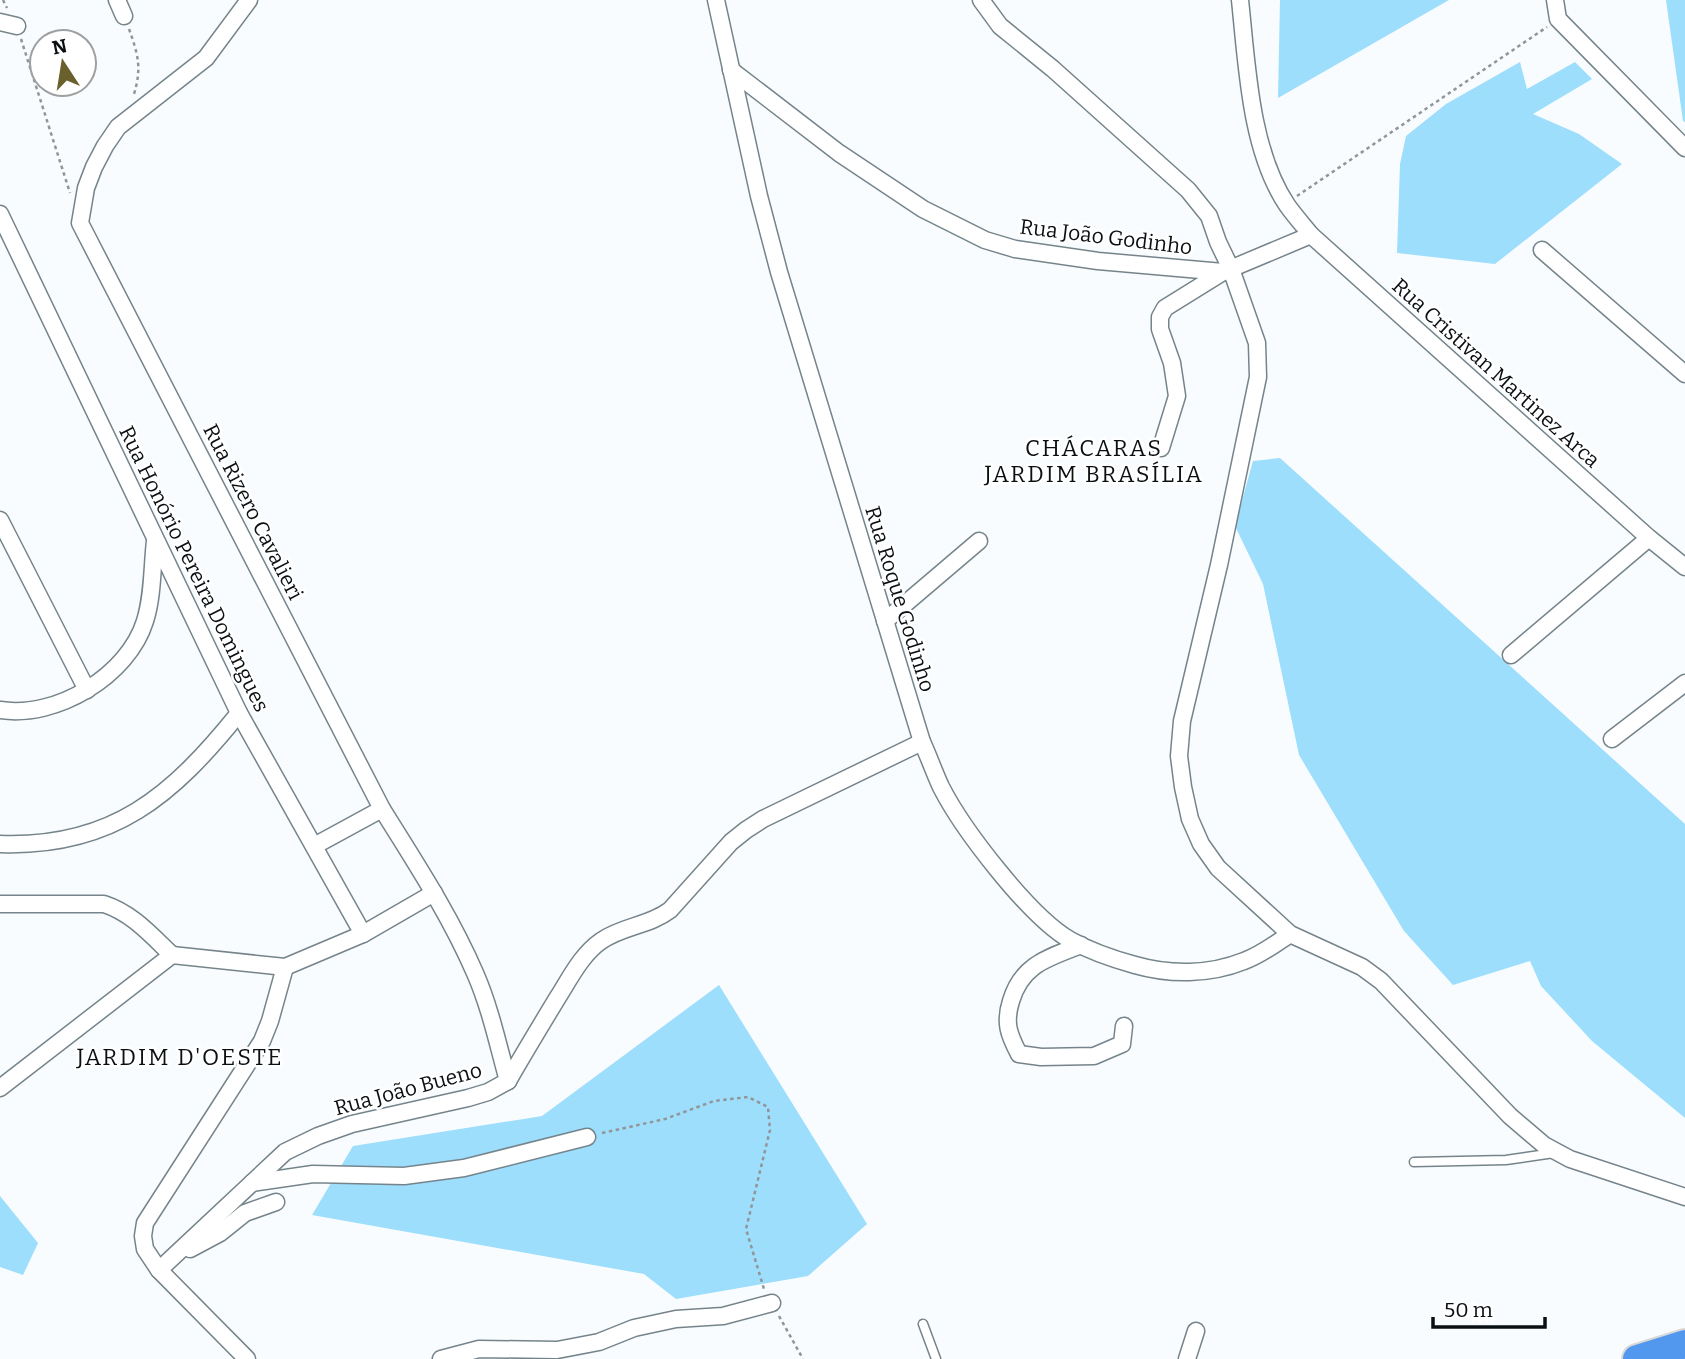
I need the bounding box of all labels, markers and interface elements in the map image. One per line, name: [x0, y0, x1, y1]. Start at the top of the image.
north arrow: [28, 28, 98, 98]
text: N: [50, 34, 69, 60]
street label: Rua João Godinho: [1018, 214, 1194, 260]
street label: Rua Cristivan Martinez Arca: [1387, 273, 1606, 474]
street label: Rua Rizero Cavalieri: [197, 420, 309, 604]
street label: Rua Honório Pereira Domingues: [113, 422, 275, 716]
district label: CHÁCARAS JARDIM BRASÍLIA: [983, 434, 1204, 488]
street label: Rua Roque Godinho: [859, 503, 941, 695]
district label: JARDIM D'OESTE: [75, 1043, 284, 1071]
street label: Rua João Bueno: [331, 1057, 485, 1121]
scale bar: [1433, 1286, 1545, 1330]
text: 50 m: [1444, 1297, 1493, 1323]

